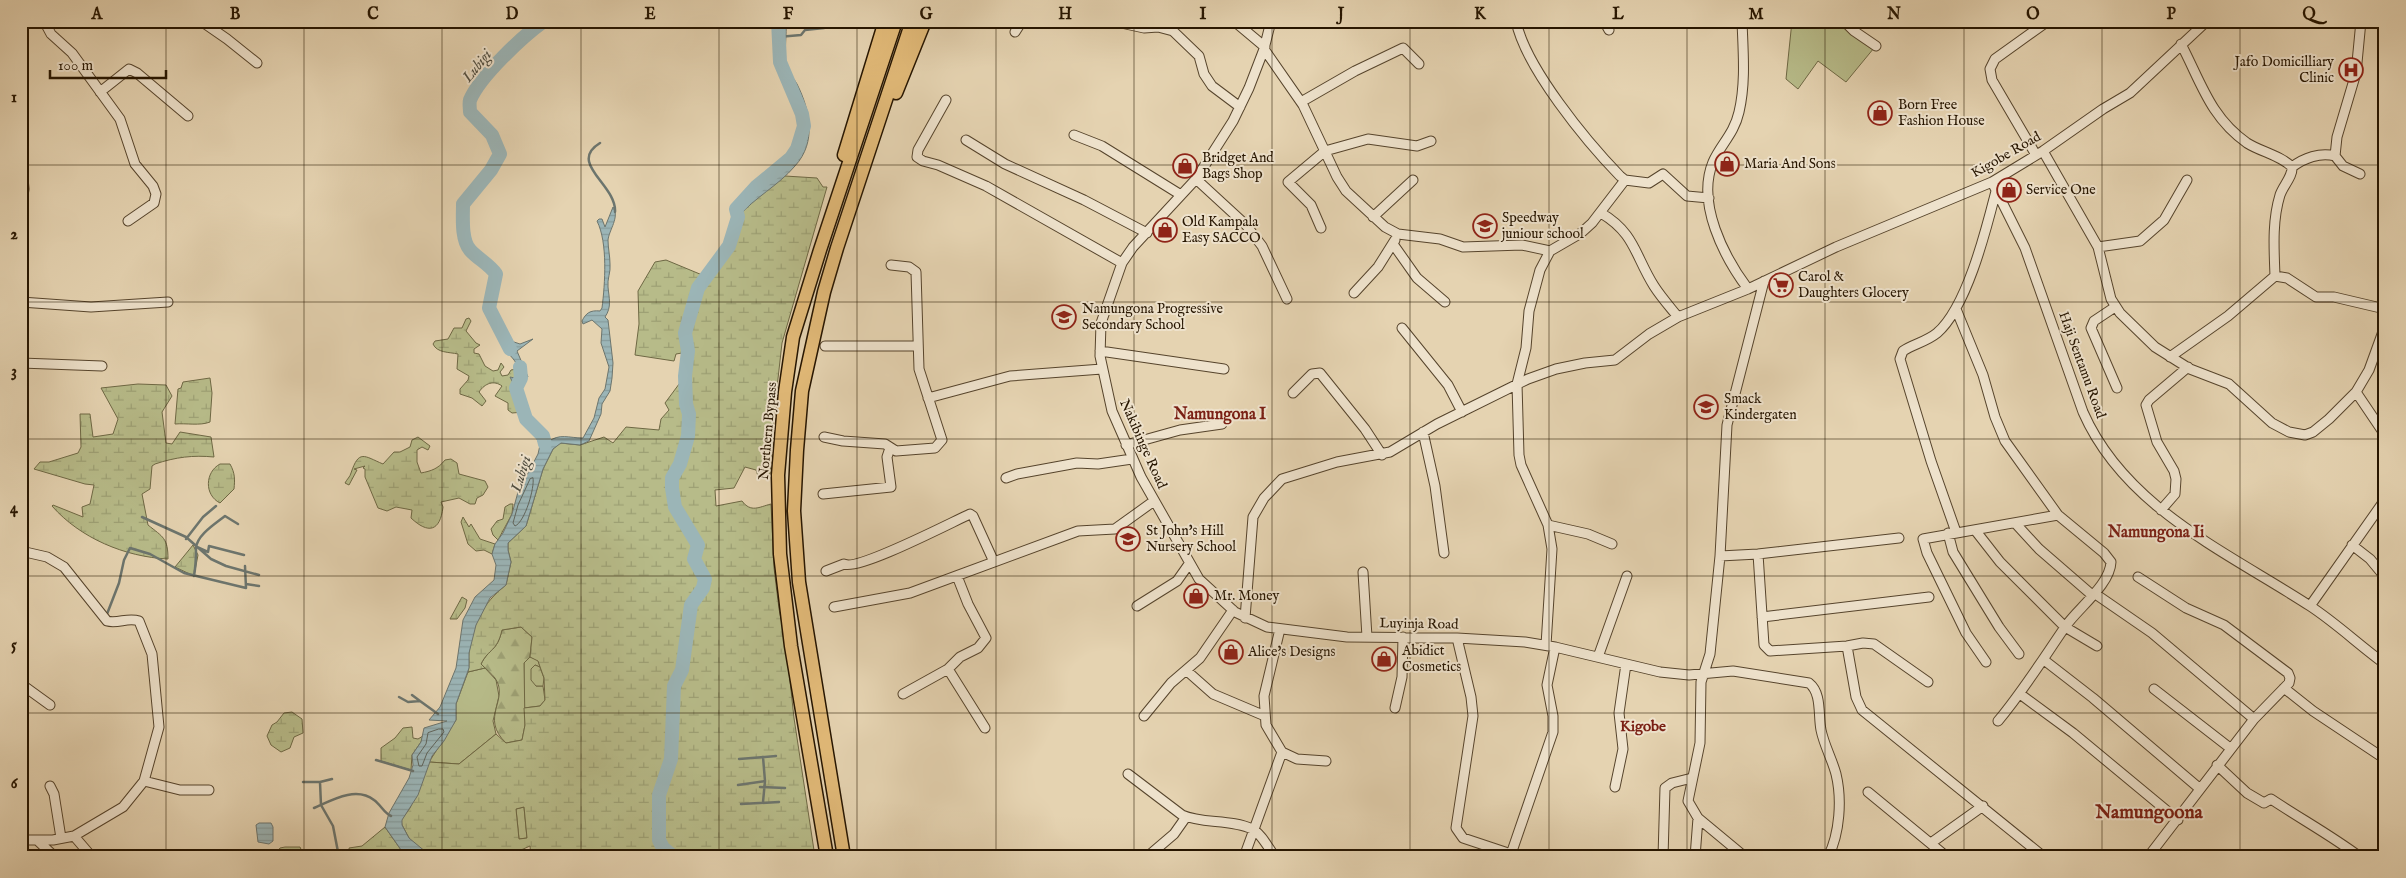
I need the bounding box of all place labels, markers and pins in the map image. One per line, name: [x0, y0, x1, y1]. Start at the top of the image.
place label: Jafo Domicilliary Clinic: [2232, 53, 2334, 87]
hospital icon: Jafo Domicilliary Clinic: [2338, 57, 2364, 83]
place label: Born Free Fashion House: [1898, 96, 1985, 130]
shop icon: Born Free Fashion House: [1867, 100, 1893, 126]
place label: Bridget And Bags Shop: [1202, 149, 1274, 183]
shop icon: Maria And Sons: [1714, 151, 1740, 177]
shop icon: Bridget And Bags Shop: [1172, 153, 1198, 179]
place label: Maria And Sons: [1744, 155, 1836, 173]
shop icon: Service One: [1996, 177, 2022, 203]
place label: Service One: [2026, 181, 2096, 199]
place label: Speedway juniour school: [1500, 209, 1584, 243]
place label: Old Kampala Easy SACCO: [1182, 213, 1261, 247]
school or university icon: Speedway juniour school: [1472, 213, 1498, 239]
shop icon: Old Kampala Easy SACCO: [1152, 217, 1178, 243]
place label: Carol & Daughters Glocery: [1798, 268, 1909, 302]
supermarket icon: Carol & Daughters Glocery: [1768, 272, 1794, 298]
place label: Namungona Progressive Secondary School: [1082, 300, 1223, 334]
school or university icon: Namungona Progressive Secondary School: [1051, 304, 1077, 330]
place label: Smack Kindergaten: [1724, 390, 1797, 424]
school or university icon: Smack Kindergaten: [1693, 394, 1719, 420]
place label: St John's Hill Nursery School: [1146, 522, 1236, 556]
school or university icon: St John's Hill Nursery School: [1115, 526, 1141, 552]
shop icon: Mr. Money: [1183, 583, 1209, 609]
place label: Mr. Money: [1214, 587, 1280, 605]
shop icon: Alice's Designs: [1218, 639, 1244, 665]
place label: Abidict Cosmetics: [1401, 642, 1461, 676]
place label: Alice's Designs: [1247, 643, 1336, 661]
shop icon: Abidict Cosmetics: [1371, 646, 1397, 672]

